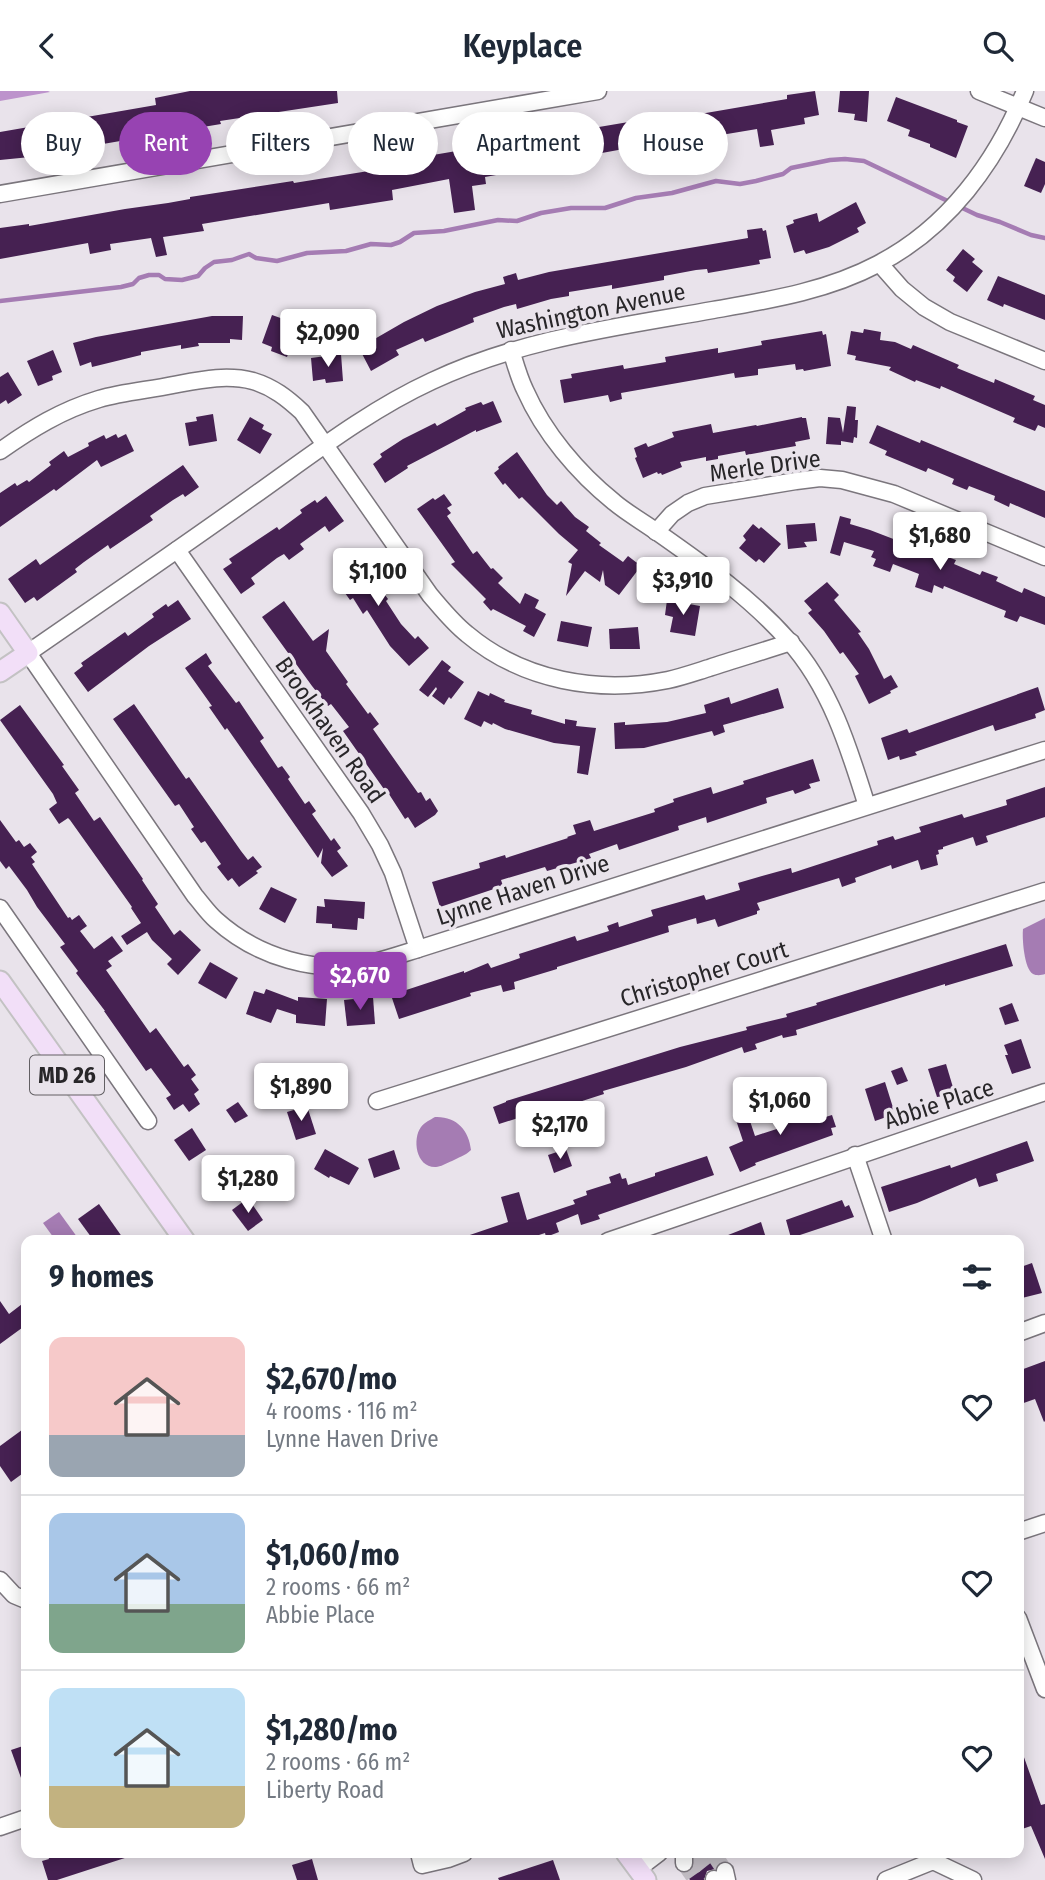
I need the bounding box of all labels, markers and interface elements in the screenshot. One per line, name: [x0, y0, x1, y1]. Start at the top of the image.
icon: back: [28, 27, 66, 65]
text: Keyplace: [463, 27, 582, 65]
icon: search: [979, 27, 1017, 65]
chip: Buy: [21, 112, 105, 175]
chip: Rent: [119, 112, 212, 175]
chip: Filters: [226, 112, 334, 175]
chip: New: [348, 112, 438, 175]
chip: Apartment: [452, 112, 604, 175]
chip: House: [618, 112, 728, 175]
street label: Washington Avenue: [494, 277, 688, 345]
pin: $2,090: [271, 309, 385, 369]
text: $2,090: [296, 318, 360, 346]
street label: Merle Drive: [708, 444, 822, 488]
pin: $1,680: [883, 512, 997, 572]
text: $1,680: [909, 521, 971, 549]
pin: $1,100: [321, 549, 435, 608]
text: $1,100: [349, 557, 407, 585]
pin: $3,910: [626, 557, 740, 617]
text: $3,910: [653, 566, 713, 594]
street label: Brookhaven Road: [269, 652, 391, 808]
street label: Lynne Haven Drive: [433, 849, 613, 931]
street label: Christopher Court: [617, 935, 791, 1013]
pin: $2,670: [303, 953, 417, 1012]
text: $2,670: [330, 961, 390, 989]
road number: MD 26: [30, 1056, 104, 1095]
pin: $1,890: [244, 1063, 358, 1123]
text: $1,890: [270, 1072, 332, 1100]
street label: Abbie Place: [881, 1073, 997, 1135]
pin: $1,060: [723, 1077, 837, 1137]
text: $1,060: [749, 1086, 811, 1114]
pin: $2,170: [503, 1101, 617, 1161]
text: $2,170: [532, 1110, 588, 1138]
pin: $1,280: [191, 1155, 305, 1215]
text: $1,280: [218, 1164, 278, 1192]
icon: filters: [958, 1258, 996, 1296]
text: 9 homes: [49, 1259, 154, 1295]
text: $2,670/mo: [266, 1361, 397, 1397]
icon: home: [105, 1365, 189, 1449]
icon: heart: [958, 1388, 996, 1426]
text: 4 rooms · 116 m²: [266, 1397, 418, 1425]
text: Lynne Haven Drive: [266, 1425, 439, 1453]
text: $1,060/mo: [266, 1537, 399, 1573]
icon: home: [105, 1541, 189, 1625]
icon: heart: [958, 1564, 996, 1602]
text: 2 rooms · 66 m²: [266, 1573, 410, 1601]
text: Abbie Place: [266, 1601, 375, 1629]
text: $1,280/mo: [266, 1712, 398, 1748]
icon: home: [105, 1716, 189, 1800]
icon: heart: [958, 1739, 996, 1777]
text: 2 rooms · 66 m²: [266, 1748, 410, 1776]
text: Liberty Road: [266, 1776, 384, 1804]

